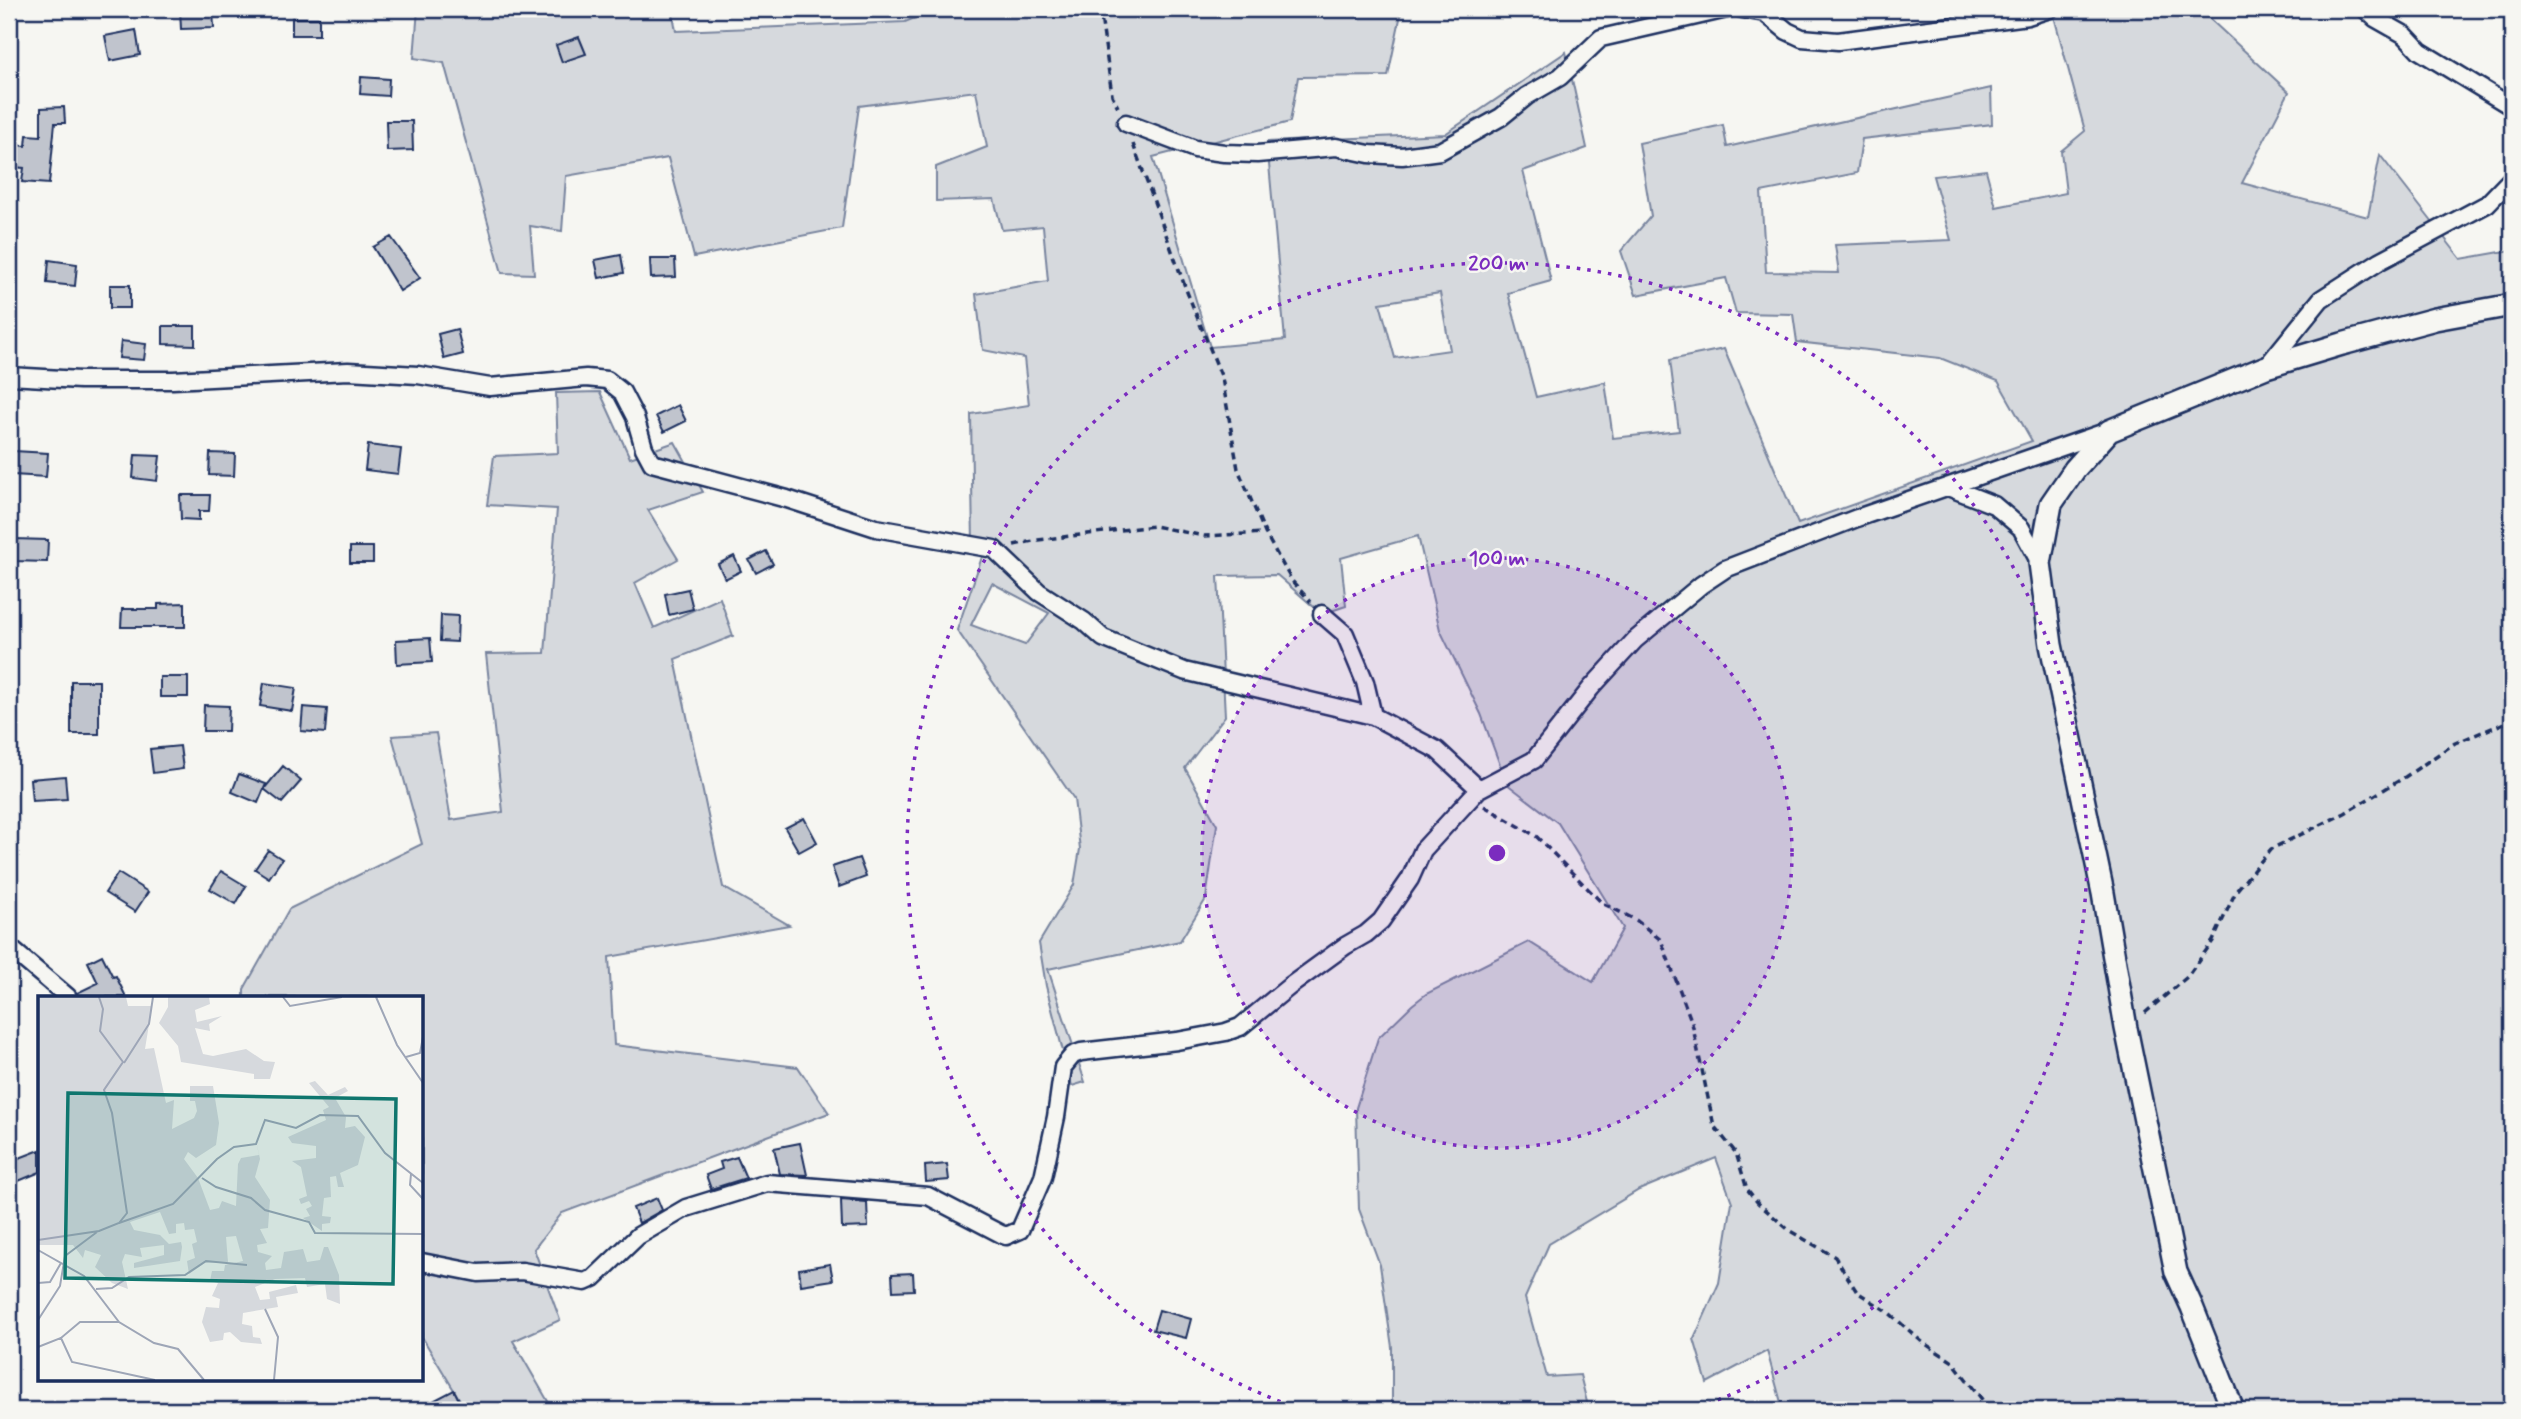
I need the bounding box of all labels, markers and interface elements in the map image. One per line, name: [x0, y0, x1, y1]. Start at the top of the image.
text: 200 m: [1468, 250, 1526, 278]
text: 100 m: [1469, 545, 1525, 573]
centre of rings: [1485, 841, 1509, 865]
inset map: [38, 996, 424, 1380]

